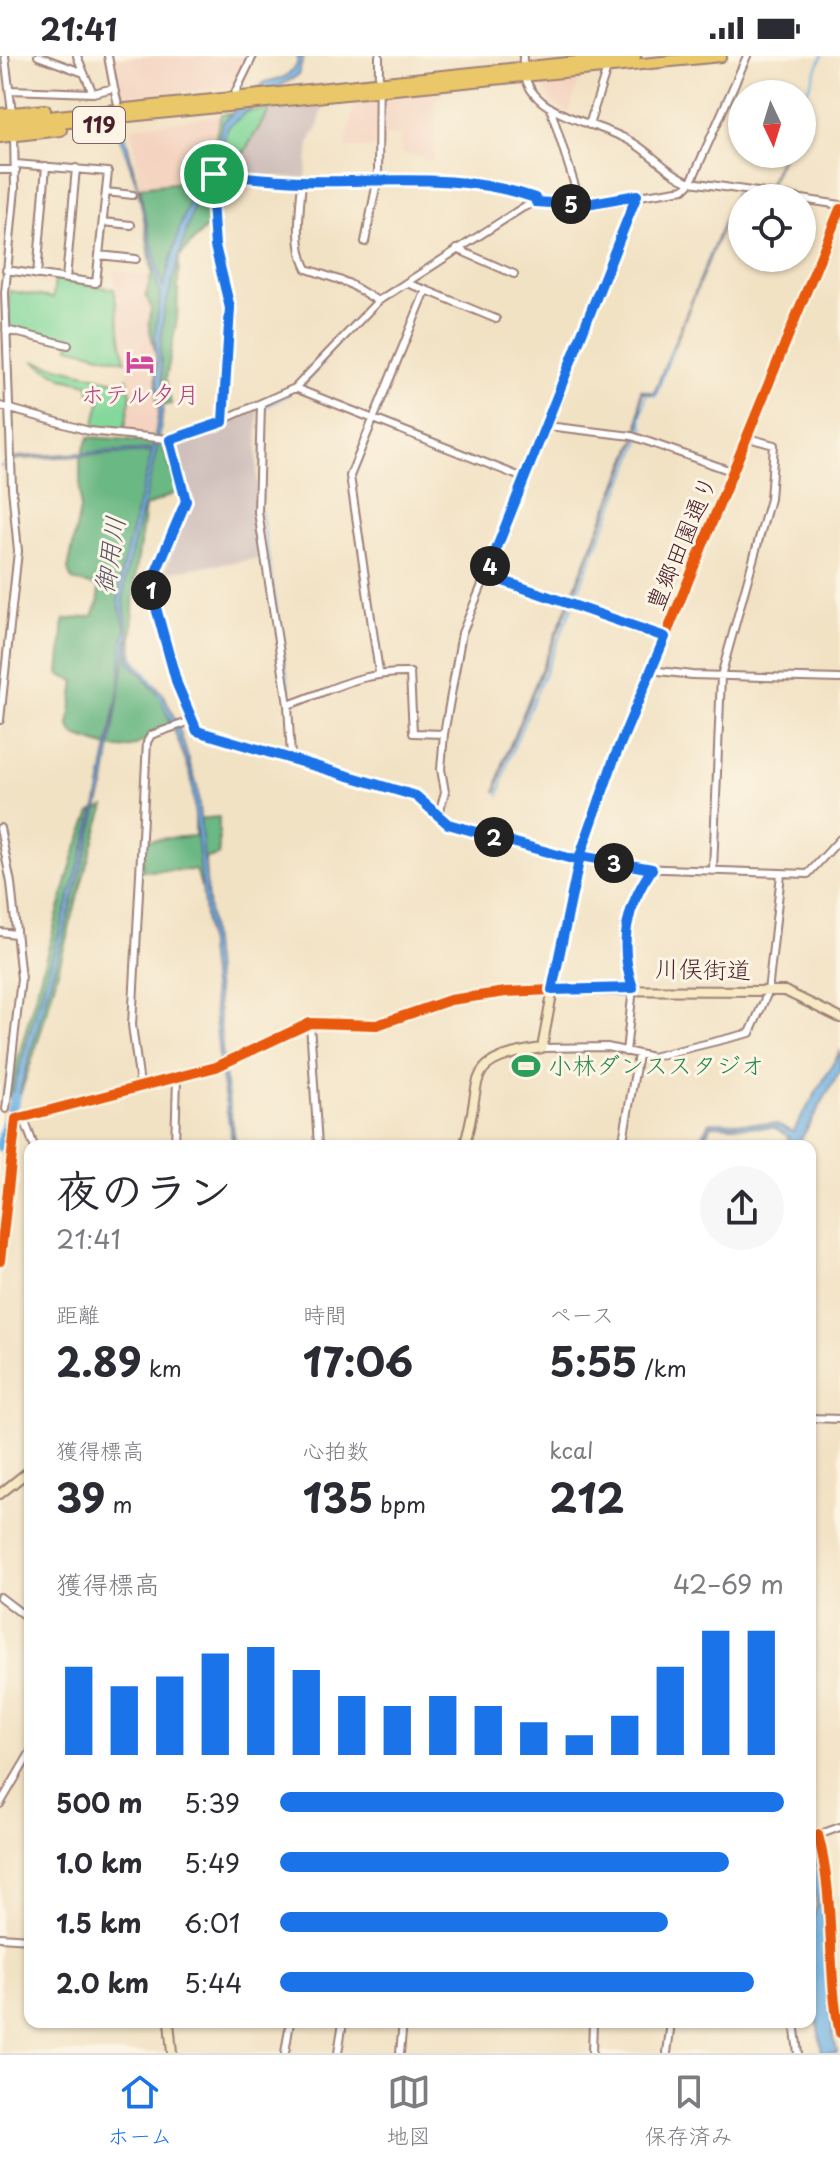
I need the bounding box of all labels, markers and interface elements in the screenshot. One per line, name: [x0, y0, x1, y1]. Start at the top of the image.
text: 21:41: [40, 6, 117, 51]
north arrow: [728, 80, 816, 168]
map controls: [728, 80, 816, 272]
road number: 119: [73, 107, 125, 143]
pin: [180, 140, 248, 208]
icon: arrive: [192, 152, 236, 196]
pin: 5: [551, 184, 591, 224]
button: locate: [728, 184, 816, 272]
text: 5: [564, 187, 578, 220]
hotel icon: ホテル夕月: [125, 347, 155, 377]
place label: ホテル夕月: [80, 375, 200, 411]
street label: 豊郷田園通り: [635, 469, 725, 616]
water label: 御用川: [83, 513, 134, 596]
pin: 4: [470, 546, 510, 586]
text: 4: [483, 549, 497, 582]
pin: 1: [131, 570, 171, 610]
text: 1: [146, 573, 156, 606]
pin: 2: [474, 817, 514, 857]
text: 2: [486, 820, 502, 853]
pin: 3: [594, 843, 634, 883]
text: 3: [607, 846, 621, 879]
street label: 川俣街道: [655, 949, 751, 987]
place label: 小林ダンススタジオ: [548, 1046, 764, 1082]
sports icon: 小林ダンススタジオ: [511, 1051, 541, 1081]
text: 夜のラン: [56, 1156, 232, 1222]
button: share: [700, 1166, 784, 1250]
text: 21:41: [56, 1219, 121, 1258]
text: 距離: [56, 1297, 100, 1330]
text: 時間: [303, 1297, 347, 1330]
text: ペース: [549, 1297, 614, 1330]
text: 2.89: [56, 1330, 142, 1391]
text: 17:06: [303, 1330, 413, 1391]
text: 5:55: [549, 1330, 637, 1391]
text: km: [142, 1351, 182, 1384]
text: /km: [637, 1351, 687, 1384]
text: 獲得標高: [56, 1433, 144, 1466]
text: 心拍数: [303, 1433, 369, 1466]
text: kcal: [549, 1433, 593, 1466]
text: 39: [56, 1466, 105, 1527]
text: 135: [303, 1466, 373, 1527]
text: 212: [549, 1466, 624, 1527]
text: m: [105, 1487, 133, 1520]
text: bpm: [373, 1487, 426, 1520]
text: 獲得標高: [56, 1564, 160, 1603]
text: 42–69 m: [673, 1564, 784, 1603]
text: 500 m: [56, 1783, 142, 1822]
text: 5:39: [184, 1783, 240, 1822]
text: 1.0 km: [56, 1843, 143, 1882]
text: 5:49: [184, 1843, 240, 1882]
text: 1.5 km: [56, 1903, 142, 1942]
text: 6:01: [184, 1903, 240, 1942]
text: 2.0 km: [56, 1963, 149, 2002]
text: 5:44: [184, 1963, 243, 2002]
tab: ホーム: [107, 2070, 172, 2151]
tab: 地図: [387, 2070, 431, 2151]
tab: 保存済み: [645, 2070, 733, 2151]

